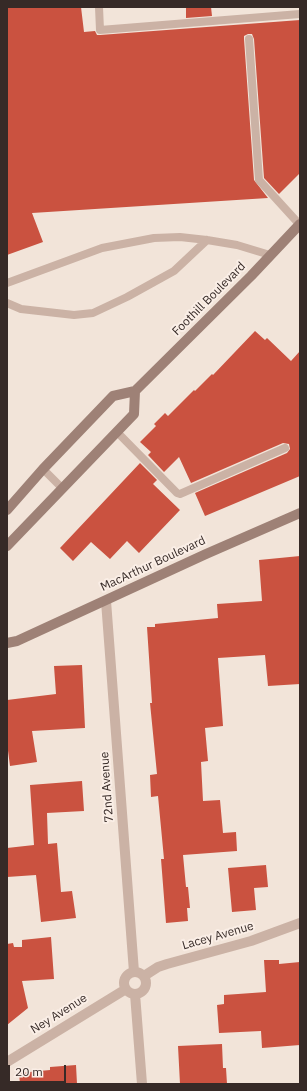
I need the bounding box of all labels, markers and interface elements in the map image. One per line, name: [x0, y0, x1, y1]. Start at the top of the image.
street label: Foothill Boulevard: [169, 259, 249, 339]
street label: MacArthur Boulevard: [98, 533, 208, 595]
street label: 72nd Avenue: [97, 751, 117, 823]
street label: Lacey Avenue: [181, 919, 255, 953]
street label: Ney Avenue: [28, 991, 90, 1037]
scale bar: [10, 1057, 68, 1083]
text: 20 m: [15, 1064, 43, 1079]

